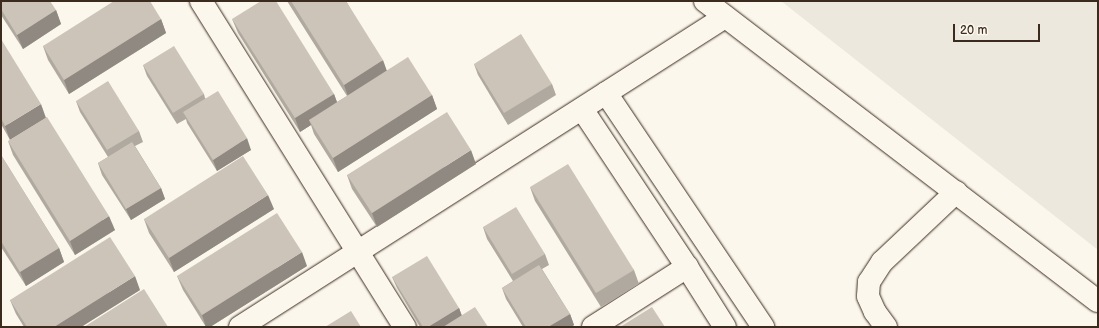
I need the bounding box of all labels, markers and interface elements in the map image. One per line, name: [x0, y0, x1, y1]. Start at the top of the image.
scale bar: [955, 16, 1042, 42]
text: 20 m: [960, 23, 987, 38]

